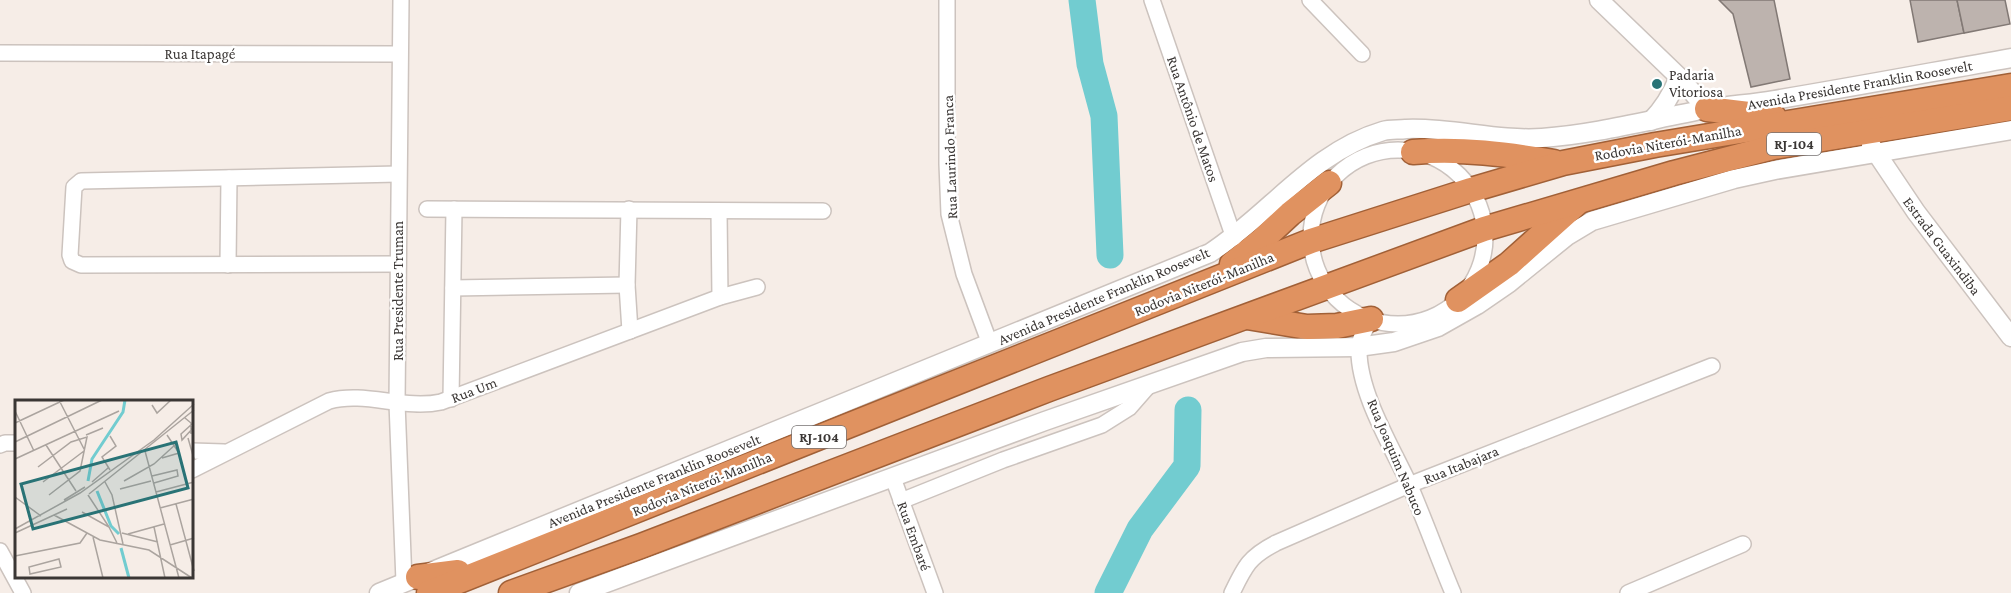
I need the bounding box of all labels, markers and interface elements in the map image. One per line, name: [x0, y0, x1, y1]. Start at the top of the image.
street label: Rua Itapagé: [165, 46, 236, 63]
street label: Rua Antônio de Matos: [1164, 54, 1222, 184]
street label: Avenida Presidente Franklin Roosevelt: [1746, 57, 1975, 113]
place label: Padaria Vitoriosa: [1669, 67, 1723, 100]
marker: Padaria Vitoriosa: [1650, 77, 1664, 91]
street label: Rua Laurindo Franca: [940, 95, 960, 219]
street label: Rodovia Niterói-Manilha: [1593, 122, 1743, 164]
road number: RJ-104: [1767, 133, 1821, 155]
street label: Estrada Guaxindiba: [1900, 194, 1984, 298]
street label: Rua Presidente Truman: [390, 221, 406, 361]
street label: Avenida Presidente Franklin Roosevelt: [996, 244, 1213, 348]
street label: Rodovia Niterói-Manilha: [1132, 249, 1276, 319]
street label: Rua Um: [449, 374, 499, 406]
street label: Rua Joaquim Nabuco: [1363, 396, 1428, 518]
inset map: [15, 400, 194, 578]
road number: RJ-104: [792, 426, 846, 448]
street label: Avenida Presidente Franklin Roosevelt: [545, 430, 764, 531]
street label: Rua Itabajara: [1421, 443, 1501, 488]
street label: Rodovia Niterói-Manilha: [630, 449, 774, 519]
street label: Rua Embaré: [894, 499, 934, 573]

